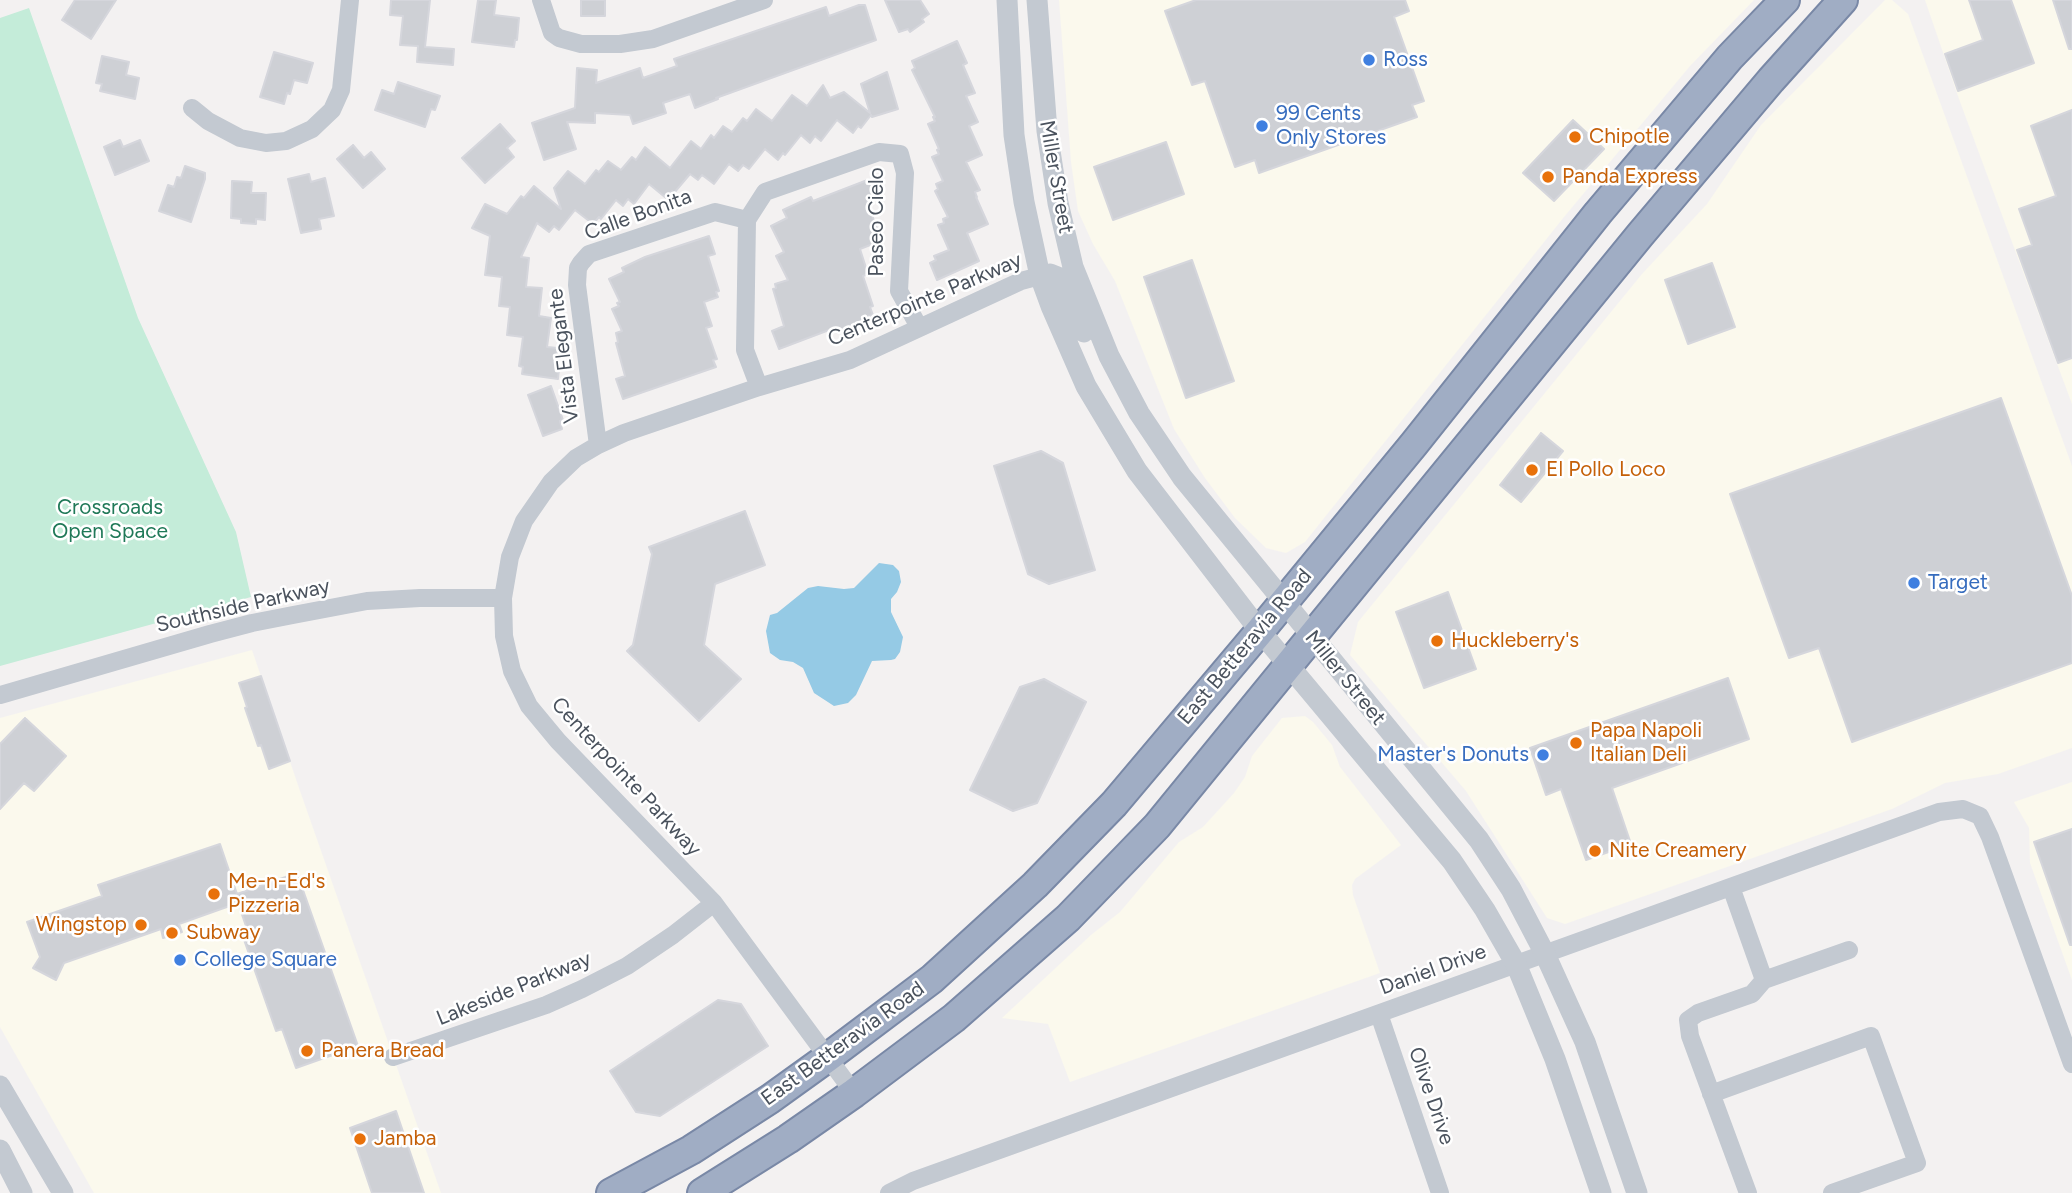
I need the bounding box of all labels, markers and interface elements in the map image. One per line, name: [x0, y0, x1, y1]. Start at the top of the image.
place label: Ross: [1383, 47, 1428, 73]
marker: Ross: [1361, 52, 1377, 68]
place label: 99 Cents Only Stores: [1276, 101, 1386, 151]
street label: Miller Street: [1034, 118, 1078, 236]
marker: 99 Cents Only Stores: [1254, 118, 1270, 134]
place label: Chipotle: [1589, 124, 1669, 150]
marker: Chipotle: [1567, 129, 1583, 145]
place label: Panda Express: [1562, 164, 1698, 190]
street label: Paseo Cielo: [864, 167, 890, 277]
marker: Panda Express: [1540, 169, 1556, 185]
street label: Calle Bonita: [581, 184, 695, 246]
street label: Centerpointe Parkway: [824, 248, 1026, 352]
street label: Vista Elegante: [543, 287, 585, 425]
place label: El Pollo Loco: [1546, 457, 1666, 483]
marker: El Pollo Loco: [1524, 462, 1540, 478]
park label: Crossroads Open Space: [52, 495, 168, 545]
street label: East Betteravia Road: [1173, 564, 1317, 730]
place label: Target: [1928, 570, 1988, 596]
street label: Southside Parkway: [154, 574, 332, 638]
marker: Target: [1906, 575, 1922, 591]
street label: Miller Street: [1299, 626, 1391, 730]
place label: Huckleberry's: [1451, 628, 1579, 654]
marker: Huckleberry's: [1429, 633, 1445, 649]
street label: Centerpointe Parkway: [546, 692, 706, 862]
place label: Papa Napoli Italian Deli: [1590, 718, 1702, 768]
marker: Papa Napoli Italian Deli: [1568, 735, 1584, 751]
place label: Master's Donuts: [1377, 742, 1529, 768]
marker: Master's Donuts: [1535, 747, 1551, 763]
place label: Nite Creamery: [1609, 838, 1747, 864]
marker: Nite Creamery: [1587, 843, 1603, 859]
place label: Me-n-Ed's Pizzeria: [228, 869, 325, 919]
marker: Me-n-Ed's Pizzeria: [206, 886, 222, 902]
place label: Wingstop: [36, 912, 127, 938]
marker: Wingstop: [133, 917, 149, 933]
place label: Subway: [186, 920, 260, 946]
marker: Subway: [164, 925, 180, 941]
street label: Daniel Drive: [1376, 939, 1490, 1001]
place label: College Square: [194, 947, 337, 973]
street label: Lakeside Parkway: [433, 947, 595, 1031]
marker: College Square: [172, 952, 188, 968]
street label: East Betteravia Road: [757, 976, 929, 1112]
place label: Panera Bread: [321, 1038, 444, 1064]
marker: Panera Bread: [299, 1043, 315, 1059]
street label: Olive Drive: [1403, 1044, 1459, 1148]
place label: Jamba: [374, 1126, 436, 1152]
marker: Jamba: [352, 1131, 368, 1147]

